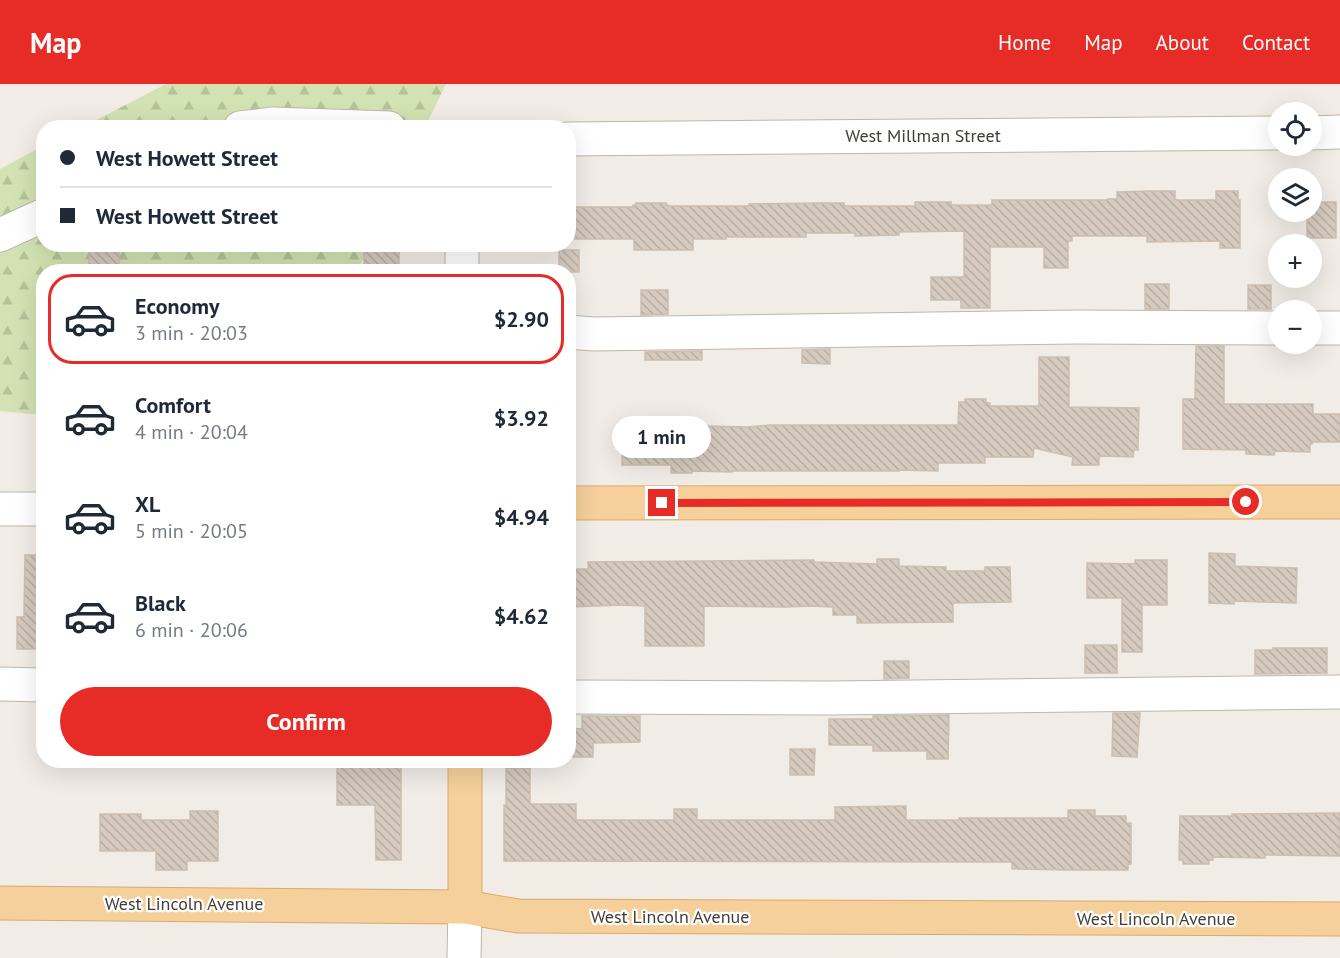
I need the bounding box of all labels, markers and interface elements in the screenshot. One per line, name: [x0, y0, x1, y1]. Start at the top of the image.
text: Map: [30, 24, 81, 61]
text: Home: [998, 29, 1051, 56]
text: Map: [1084, 29, 1123, 56]
text: About: [1156, 29, 1209, 56]
text: Contact: [1242, 29, 1310, 56]
map controls: [1268, 102, 1322, 354]
button: locate: [1268, 102, 1322, 156]
street label: West Millman Street: [845, 124, 1001, 147]
text: West Howett Street: [96, 144, 278, 172]
button: layers: [1268, 168, 1322, 222]
text: West Howett Street: [96, 202, 278, 230]
button: +: [1268, 234, 1322, 288]
icon: car: [63, 292, 117, 346]
text: Economy: [135, 292, 219, 320]
button: −: [1268, 300, 1322, 354]
text: $2.90: [494, 305, 549, 333]
text: 3 min · 20:03: [135, 320, 248, 346]
icon: car: [63, 391, 117, 445]
text: Comfort: [135, 391, 211, 419]
text: $3.92: [494, 404, 549, 432]
callout: 1 min: [612, 416, 712, 458]
text: 4 min · 20:04: [135, 419, 248, 445]
text: 1 min: [637, 424, 686, 450]
route start: [1232, 488, 1259, 515]
route end: [648, 489, 675, 516]
icon: car: [63, 490, 117, 544]
text: XL: [135, 490, 160, 518]
text: $4.94: [494, 503, 549, 531]
text: 5 min · 20:05: [135, 518, 248, 544]
icon: car: [63, 589, 117, 643]
text: Black: [135, 589, 186, 617]
text: $4.62: [494, 602, 549, 630]
text: 6 min · 20:06: [135, 617, 248, 643]
button: Confirm: [60, 687, 552, 756]
street label: West Lincoln Avenue: [105, 892, 263, 915]
street label: West Lincoln Avenue: [591, 905, 749, 928]
street label: West Lincoln Avenue: [1077, 907, 1235, 930]

